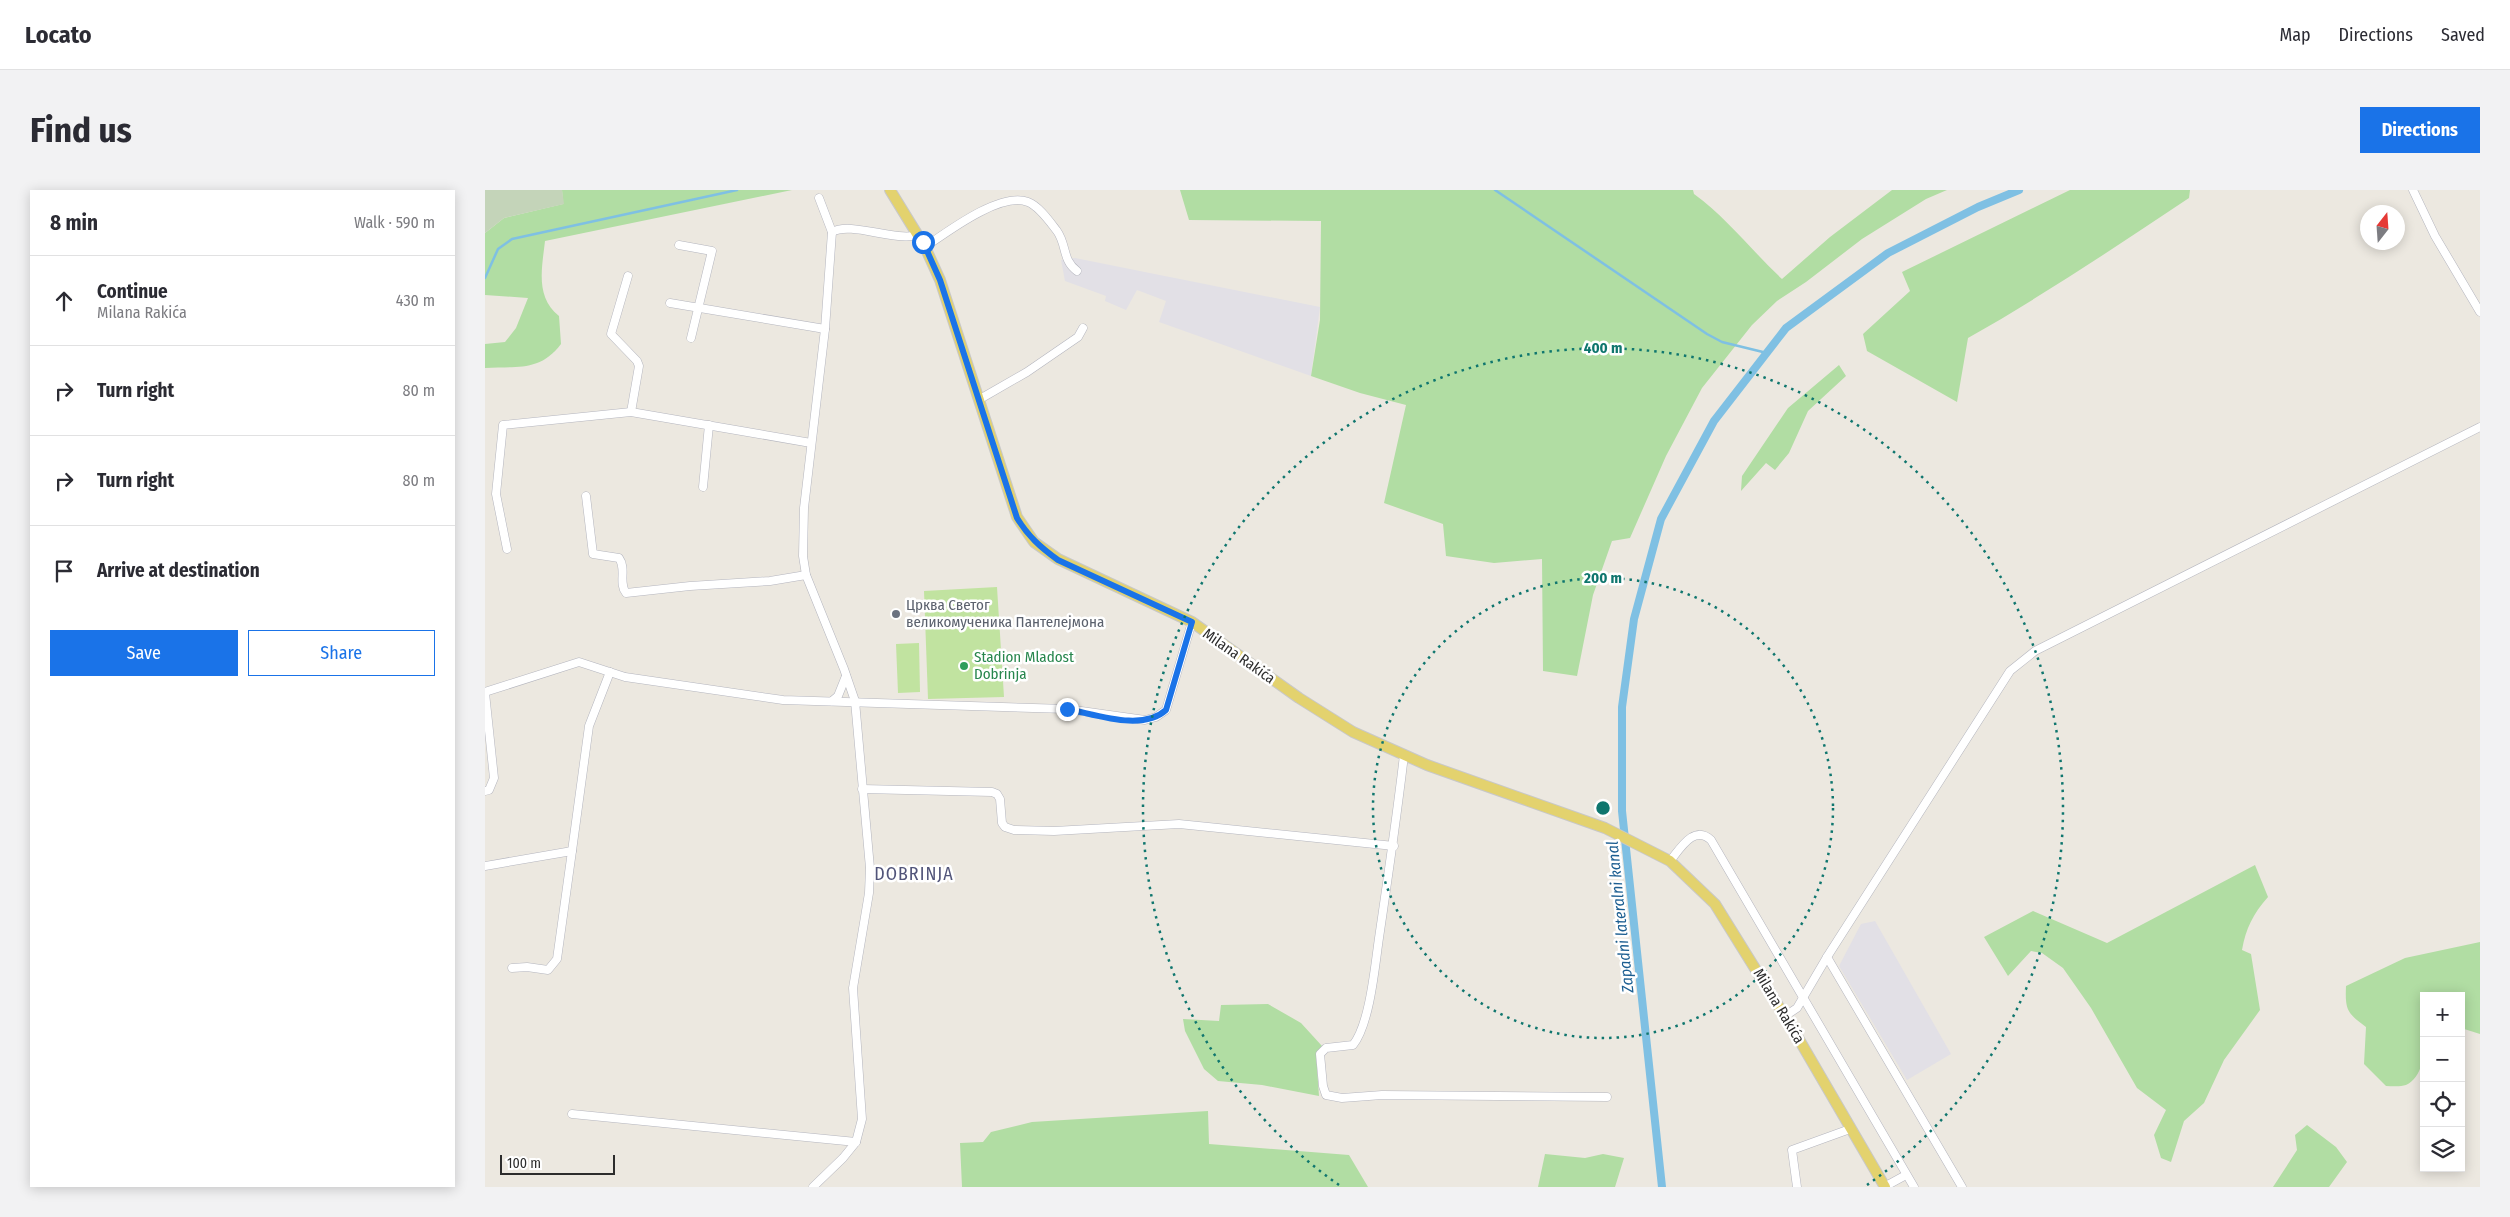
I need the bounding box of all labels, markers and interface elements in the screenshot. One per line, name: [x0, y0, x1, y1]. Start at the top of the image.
text: Locato: [25, 21, 91, 49]
text: Map: [2279, 24, 2311, 46]
text: Directions: [2339, 24, 2413, 46]
text: Saved: [2441, 24, 2485, 46]
button: Directions: [2360, 107, 2480, 153]
text: Find us: [30, 109, 132, 151]
north arrow: [2360, 205, 2405, 250]
text: 8 min: [50, 210, 98, 236]
text: Walk · 590 m: [354, 213, 435, 232]
route start: [912, 231, 935, 254]
text: Continue: [97, 280, 168, 303]
icon: ahead: [50, 287, 78, 315]
text: 430 m: [396, 291, 435, 310]
text: Milana Rakića: [97, 303, 187, 322]
text: 400 m: [1584, 339, 1622, 357]
icon: right: [50, 377, 78, 405]
text: Turn right: [97, 379, 174, 402]
text: 80 m: [403, 381, 435, 400]
icon: right: [50, 467, 78, 495]
text: Turn right: [97, 469, 174, 492]
text: 80 m: [403, 471, 435, 490]
icon: arrive: [50, 557, 78, 585]
text: Arrive at destination: [97, 559, 260, 582]
text: 200 m: [1583, 569, 1622, 587]
place label: Црква Светог великомученика Пантелејмона: [906, 596, 1104, 631]
marker: Црква Светог великомученика Пантелејмона: [890, 608, 902, 620]
street label: Milana Rakića: [1199, 624, 1279, 688]
button: Save: [50, 630, 238, 676]
button: Share: [248, 630, 435, 676]
place label: Stadion Mladost Dobrinja: [974, 648, 1074, 683]
marker: Stadion Mladost Dobrinja: [958, 660, 970, 672]
route end: [1056, 698, 1079, 721]
centre of rings: [1594, 799, 1612, 817]
water label: Zapadni lateralni kanal: [1603, 840, 1638, 995]
district label: DOBRINJA: [874, 863, 954, 885]
street label: Milana Rakića: [1750, 965, 1808, 1047]
map controls: [2420, 992, 2465, 1172]
button: +: [2420, 992, 2465, 1037]
button: −: [2420, 1037, 2465, 1082]
button: locate: [2420, 1082, 2465, 1127]
button: layers: [2420, 1127, 2465, 1172]
scale bar: [500, 1152, 615, 1175]
text: 100 m: [507, 1155, 541, 1172]

